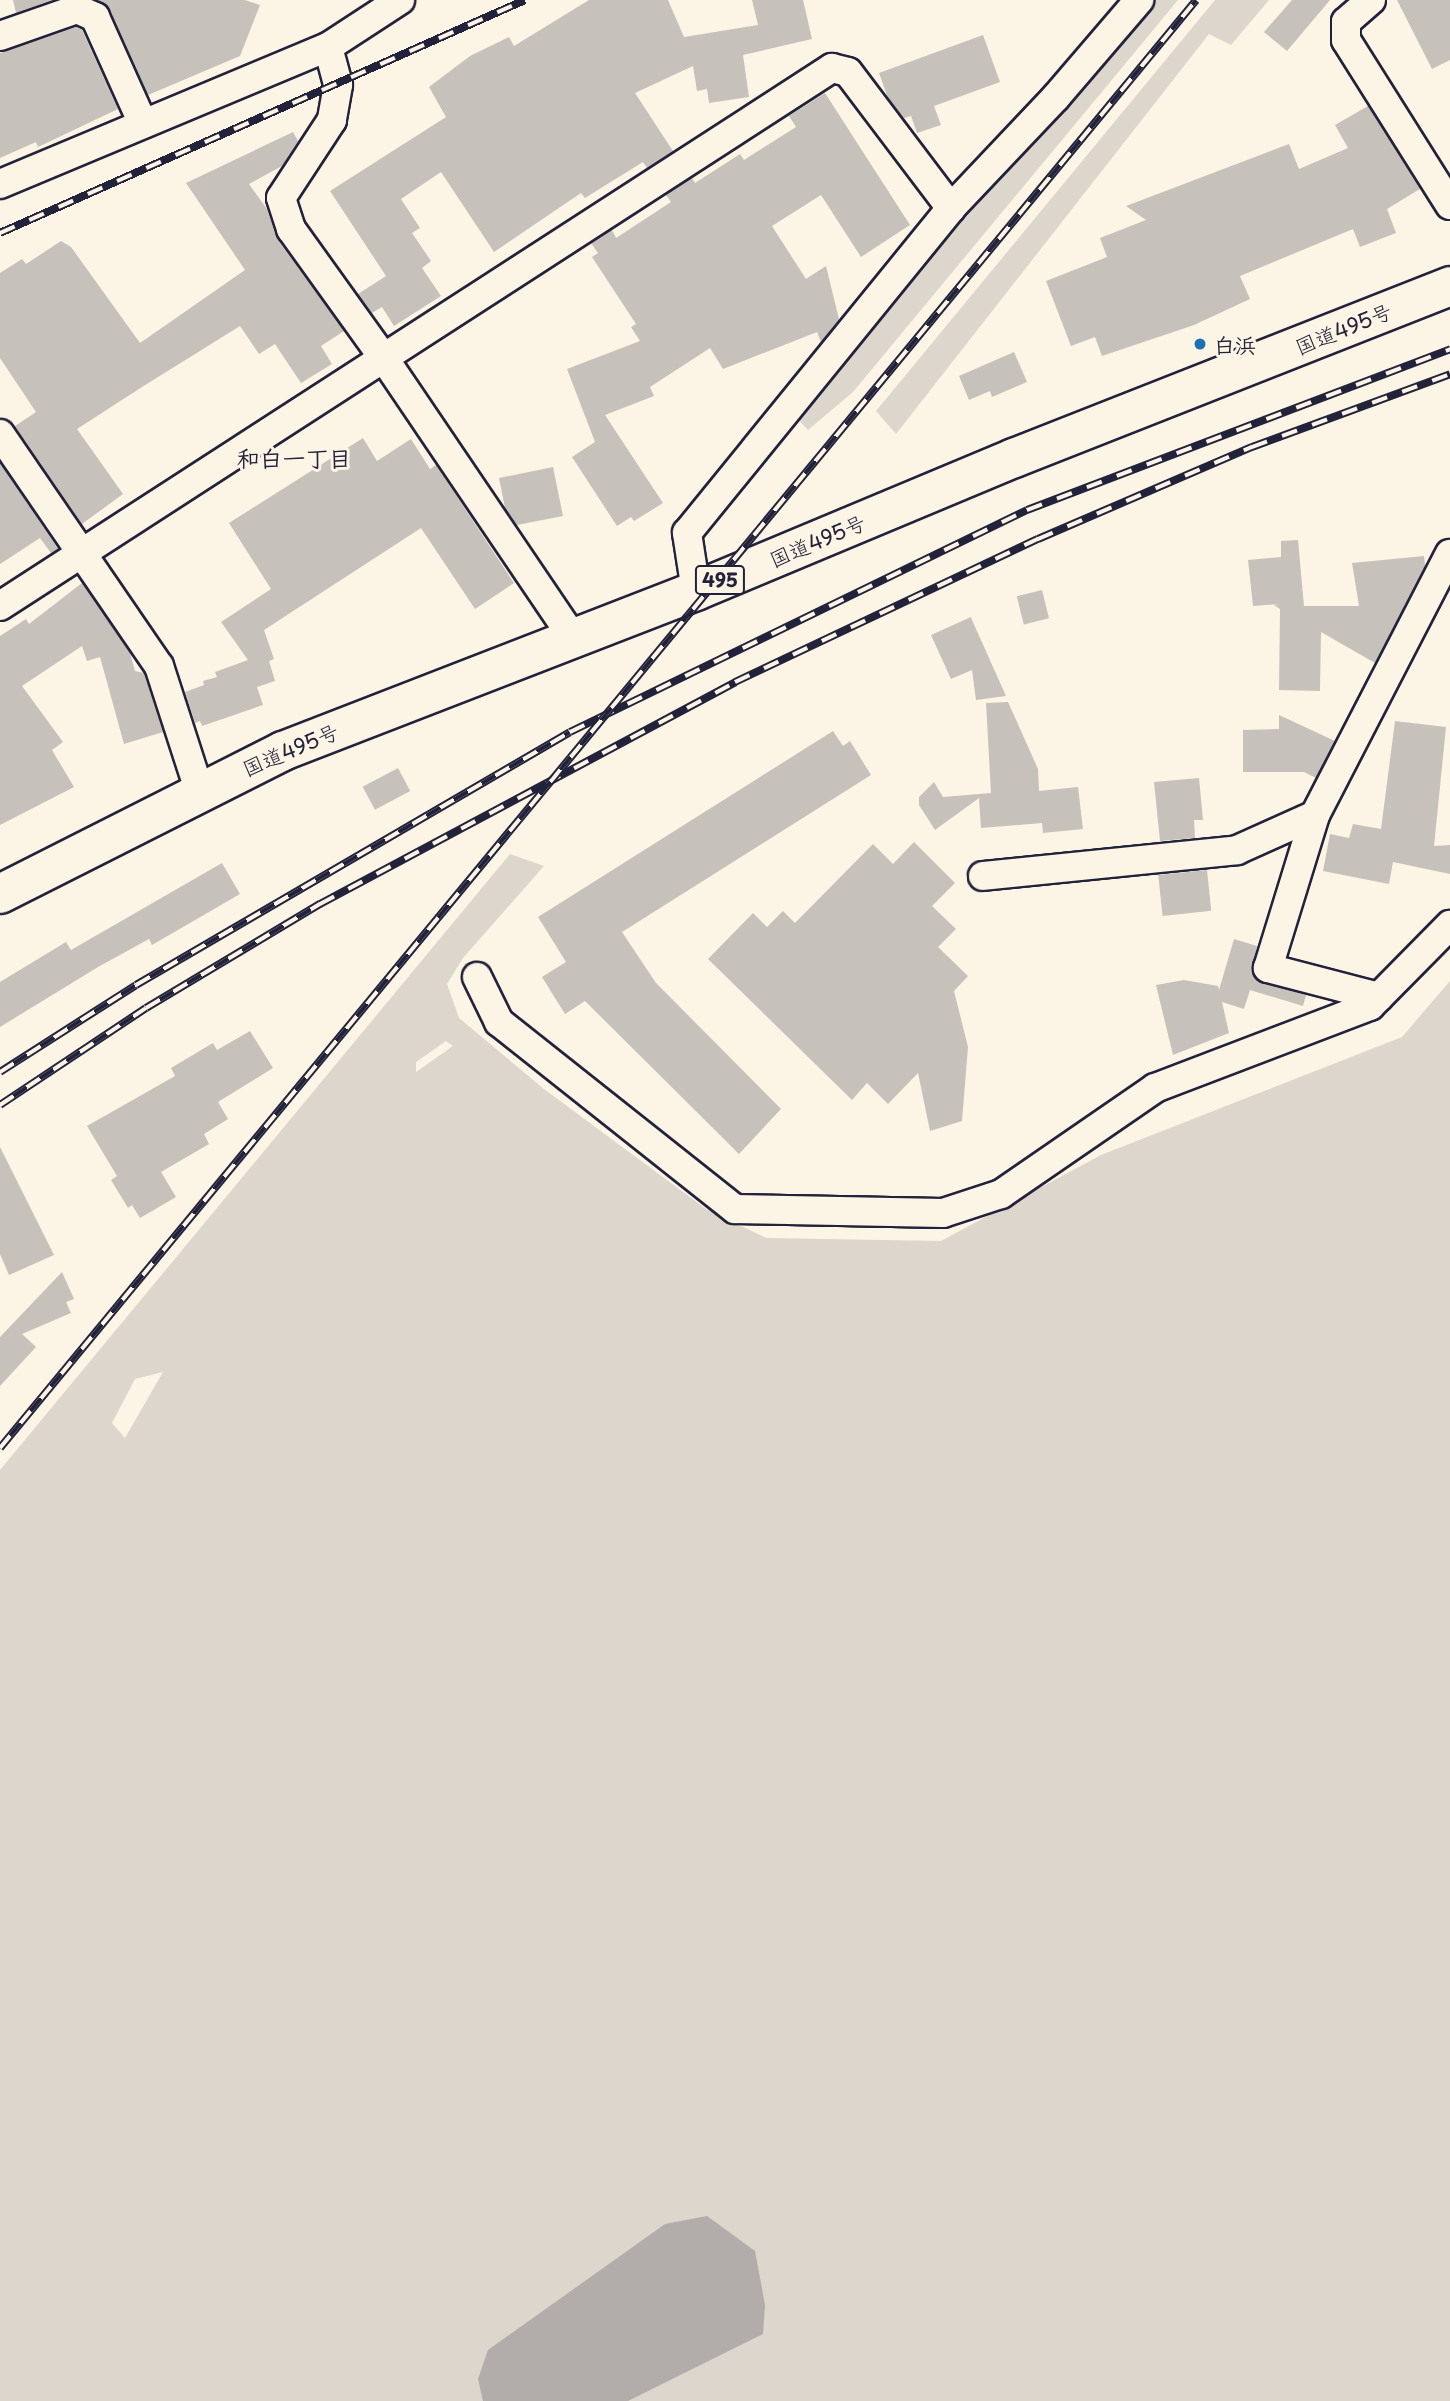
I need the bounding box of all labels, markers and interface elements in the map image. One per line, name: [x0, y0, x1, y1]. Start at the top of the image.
street label: 国道495号: [1291, 297, 1395, 359]
place label: 白浜: [1214, 331, 1256, 357]
marker: 白浜: [1192, 336, 1208, 352]
district label: 和白一丁目: [237, 444, 351, 472]
street label: 国道495号: [765, 508, 869, 572]
road number: 495: [694, 565, 746, 596]
street label: 国道495号: [238, 717, 342, 781]

